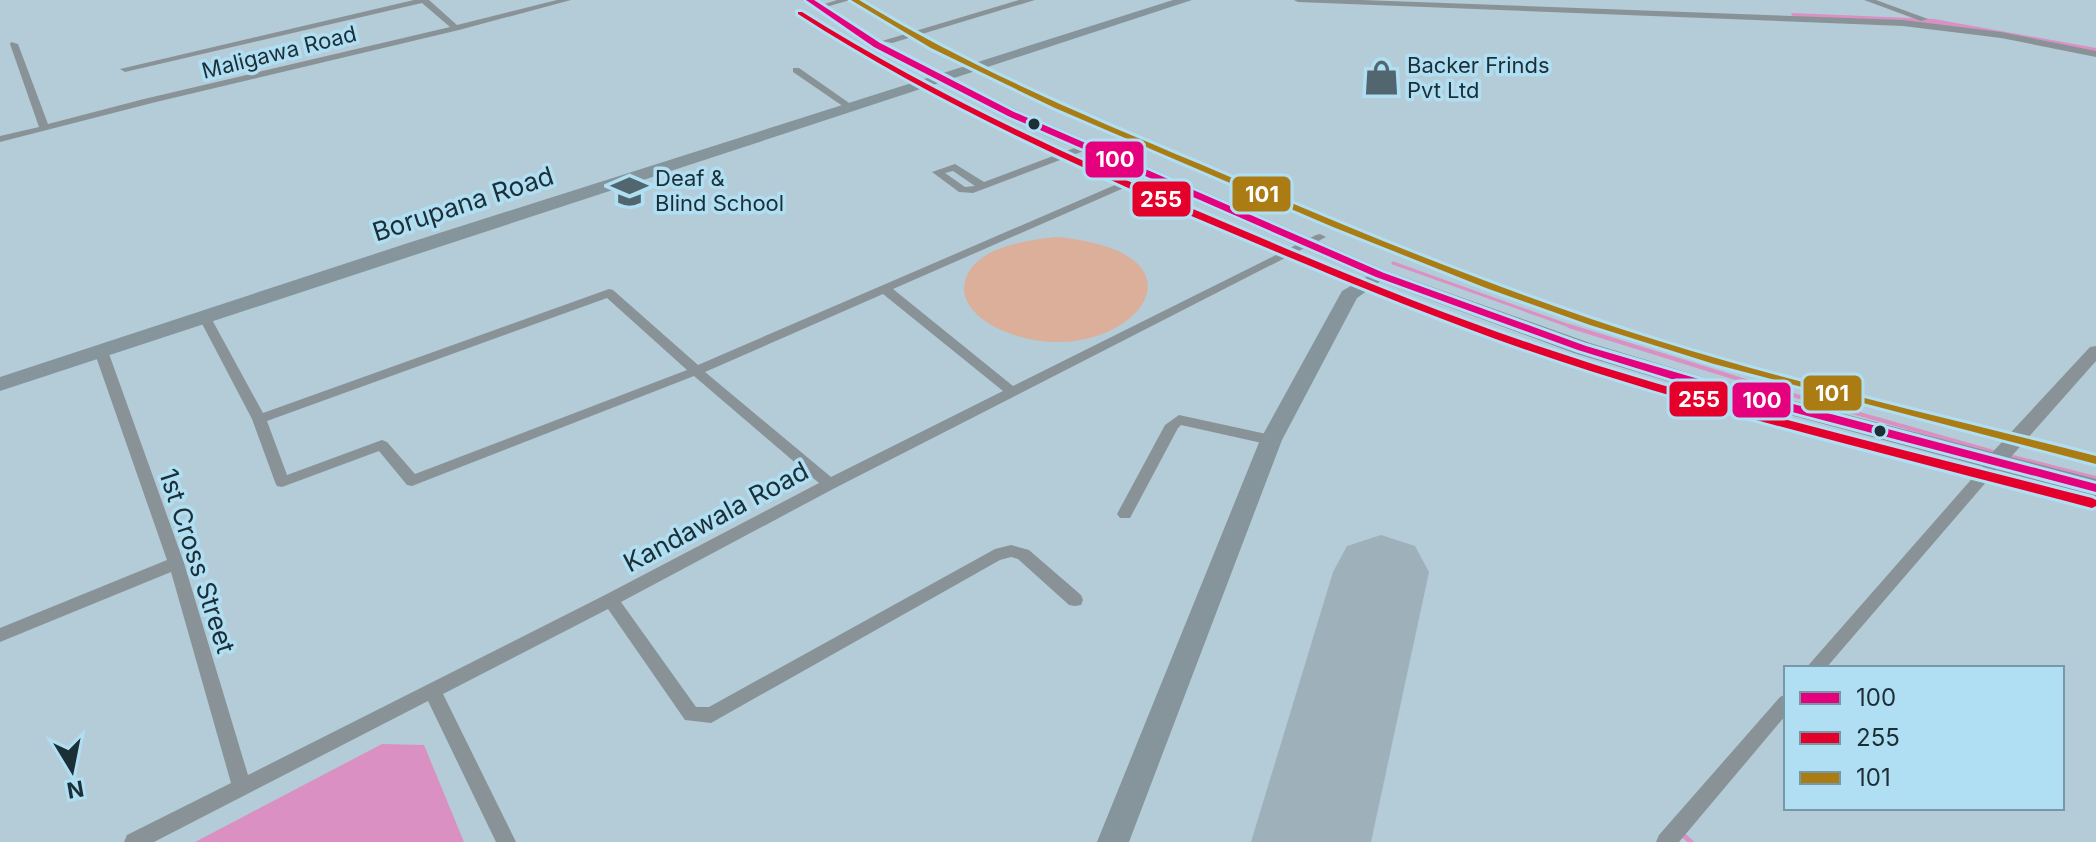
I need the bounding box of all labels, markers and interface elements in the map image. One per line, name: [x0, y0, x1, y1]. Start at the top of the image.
street label: Maligawa Road: [199, 20, 359, 84]
place label: Backer Frinds Pvt Ltd: [1407, 52, 1550, 103]
shop icon: Backer Frinds Pvt Ltd: [1362, 59, 1400, 97]
unlabelled marker: [1026, 116, 1042, 132]
line badge: 100: [1084, 140, 1145, 179]
text: 100: [1095, 146, 1135, 172]
street label: Borupana Road: [368, 160, 557, 247]
place label: Deaf & Blind School: [655, 165, 784, 216]
school or university icon: Deaf & Blind School: [610, 172, 648, 210]
line badge: 101: [1231, 175, 1292, 213]
line badge: 255: [1131, 180, 1192, 218]
text: 101: [1245, 181, 1279, 207]
text: 255: [1140, 186, 1182, 212]
line badge: 101: [1802, 374, 1863, 412]
line badge: 255: [1668, 380, 1729, 418]
text: 101: [1815, 380, 1849, 406]
line badge: 100: [1731, 381, 1792, 419]
text: 255: [1678, 386, 1720, 412]
text: 100: [1742, 387, 1782, 413]
unlabelled marker: [1872, 423, 1888, 439]
street label: Kandawala Road: [618, 455, 813, 578]
street label: 1st Cross Street: [153, 465, 242, 657]
legend: [1784, 666, 2064, 810]
text: 100: [1856, 683, 1896, 712]
text: 255: [1856, 723, 1900, 752]
north arrow: [32, 730, 112, 810]
text: 101: [1856, 763, 1891, 792]
text: N: [65, 775, 86, 804]

